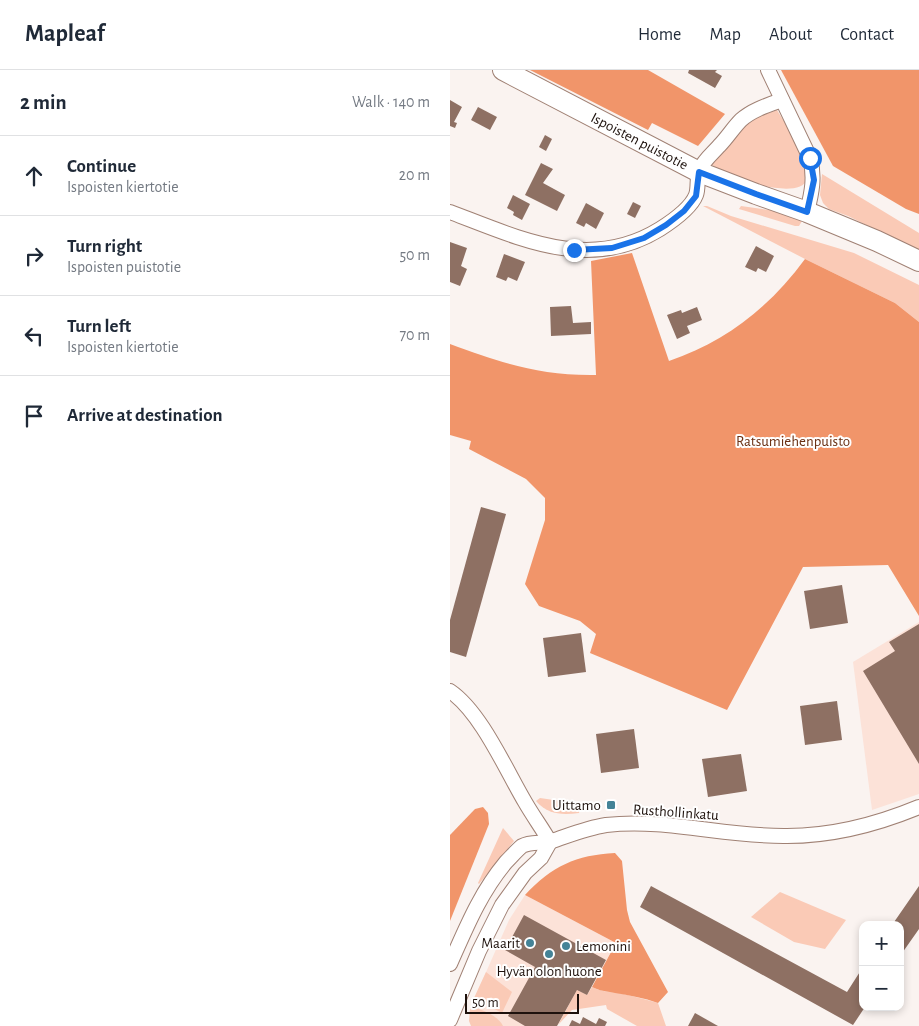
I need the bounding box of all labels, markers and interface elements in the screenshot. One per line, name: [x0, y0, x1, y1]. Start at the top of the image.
text: Mapleaf: [25, 22, 105, 46]
text: Home: [638, 26, 681, 44]
text: Map: [709, 26, 741, 44]
text: About: [769, 26, 812, 44]
text: Contact: [840, 26, 894, 44]
text: 2 min: [20, 92, 67, 113]
text: Walk · 140 m: [352, 94, 430, 110]
street label: Ispoisten puistotie: [588, 110, 690, 173]
route start: [799, 147, 822, 170]
text: Continue: [67, 157, 136, 176]
icon: ahead: [20, 162, 48, 190]
text: 20 m: [399, 167, 430, 183]
text: Ispoisten kiertotie: [67, 179, 179, 195]
text: Turn right: [67, 237, 142, 256]
route end: [563, 239, 586, 262]
icon: right: [20, 242, 48, 270]
text: 50 m: [399, 247, 430, 263]
text: Ispoisten puistotie: [67, 259, 181, 275]
text: Turn left: [67, 317, 131, 336]
icon: left: [20, 322, 48, 350]
text: 70 m: [399, 327, 430, 343]
text: Ispoisten kiertotie: [67, 339, 179, 355]
icon: arrive: [20, 402, 48, 430]
text: Arrive at destination: [67, 406, 223, 425]
park label: Ratsumiehenpuisto: [736, 434, 850, 449]
place label: Uittamo: [552, 798, 601, 813]
marker: Uittamo: [605, 799, 617, 811]
street label: Rusthollinkatu: [633, 802, 720, 823]
map controls: [859, 921, 904, 1011]
button: +: [859, 921, 904, 966]
place label: Maarit: [481, 936, 520, 951]
marker: Maarit: [524, 937, 536, 949]
place label: Lemonini: [576, 939, 631, 954]
marker: Lemonini: [560, 940, 572, 952]
marker: Hyvän olon huone: [543, 948, 555, 960]
place label: Hyvän olon huone: [496, 964, 602, 979]
button: −: [859, 966, 904, 1011]
scale bar: [465, 991, 579, 1014]
text: 50 m: [472, 996, 499, 1010]

